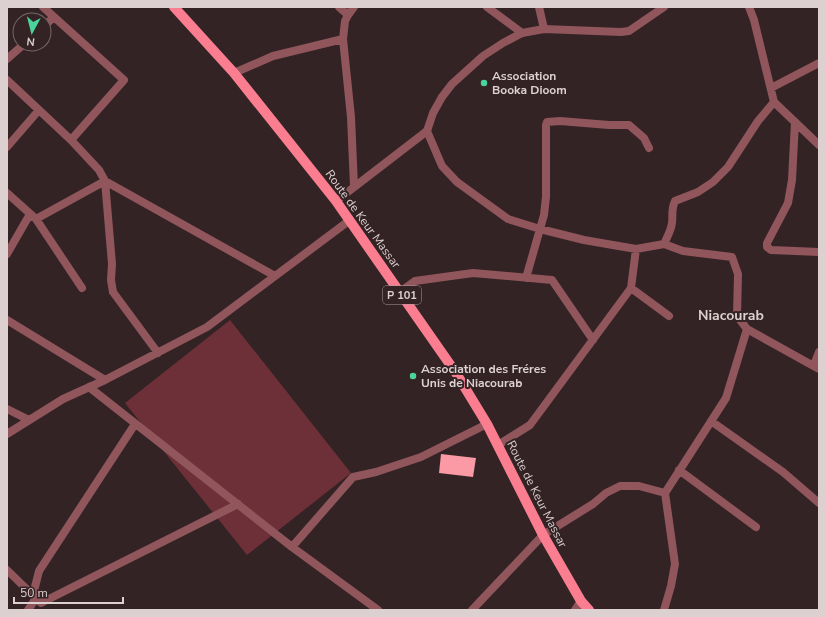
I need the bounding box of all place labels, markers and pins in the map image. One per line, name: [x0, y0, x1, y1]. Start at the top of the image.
place label: Association Booka Dioom: [492, 68, 567, 98]
marker: Association Booka Dioom: [479, 78, 489, 88]
place label: Association des Fréres Unis de Niacourab: [421, 361, 546, 391]
marker: Association des Fréres Unis de Niacourab: [408, 371, 418, 381]

